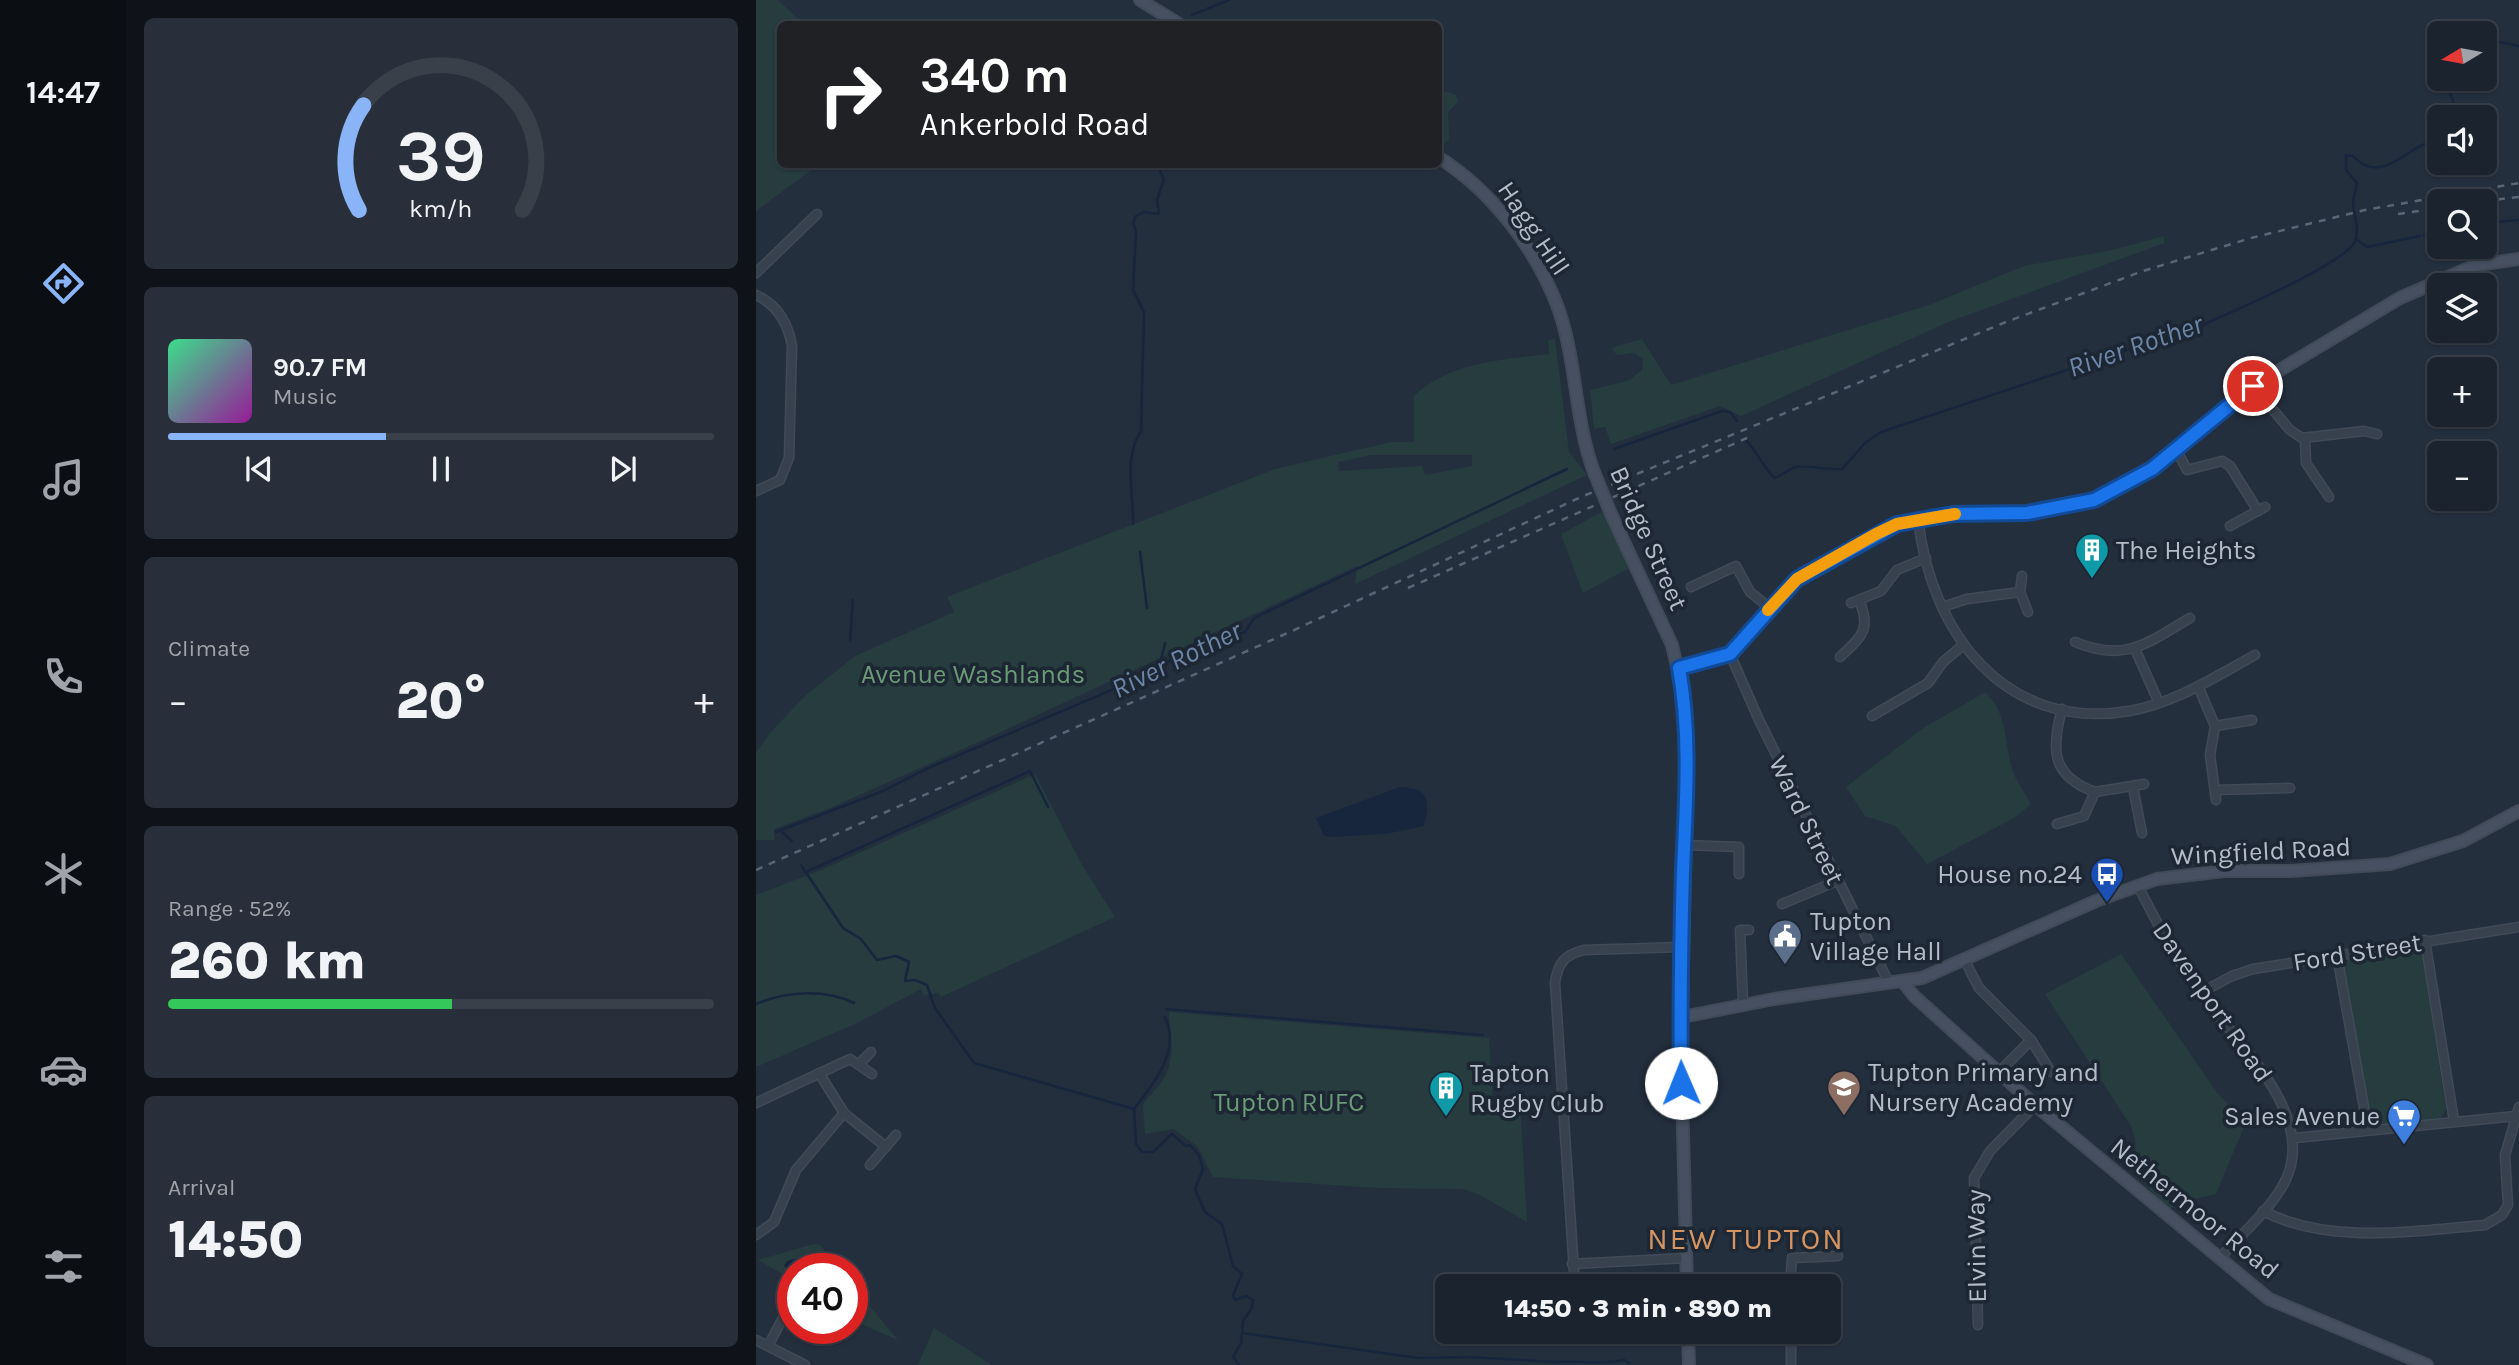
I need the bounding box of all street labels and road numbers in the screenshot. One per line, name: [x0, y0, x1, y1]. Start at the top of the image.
street label: Hagg Hill: [1491, 175, 1576, 281]
street label: Bridge Street: [1603, 461, 1694, 615]
street label: Ward Street: [1762, 751, 1851, 890]
street label: Wingfield Road: [2170, 831, 2352, 872]
street label: Davenport Road: [2146, 916, 2279, 1088]
street label: Ford Street: [2291, 927, 2424, 978]
street label: Nethermoor Road: [2104, 1131, 2285, 1286]
street label: Elvin Way: [1960, 1189, 1993, 1303]

